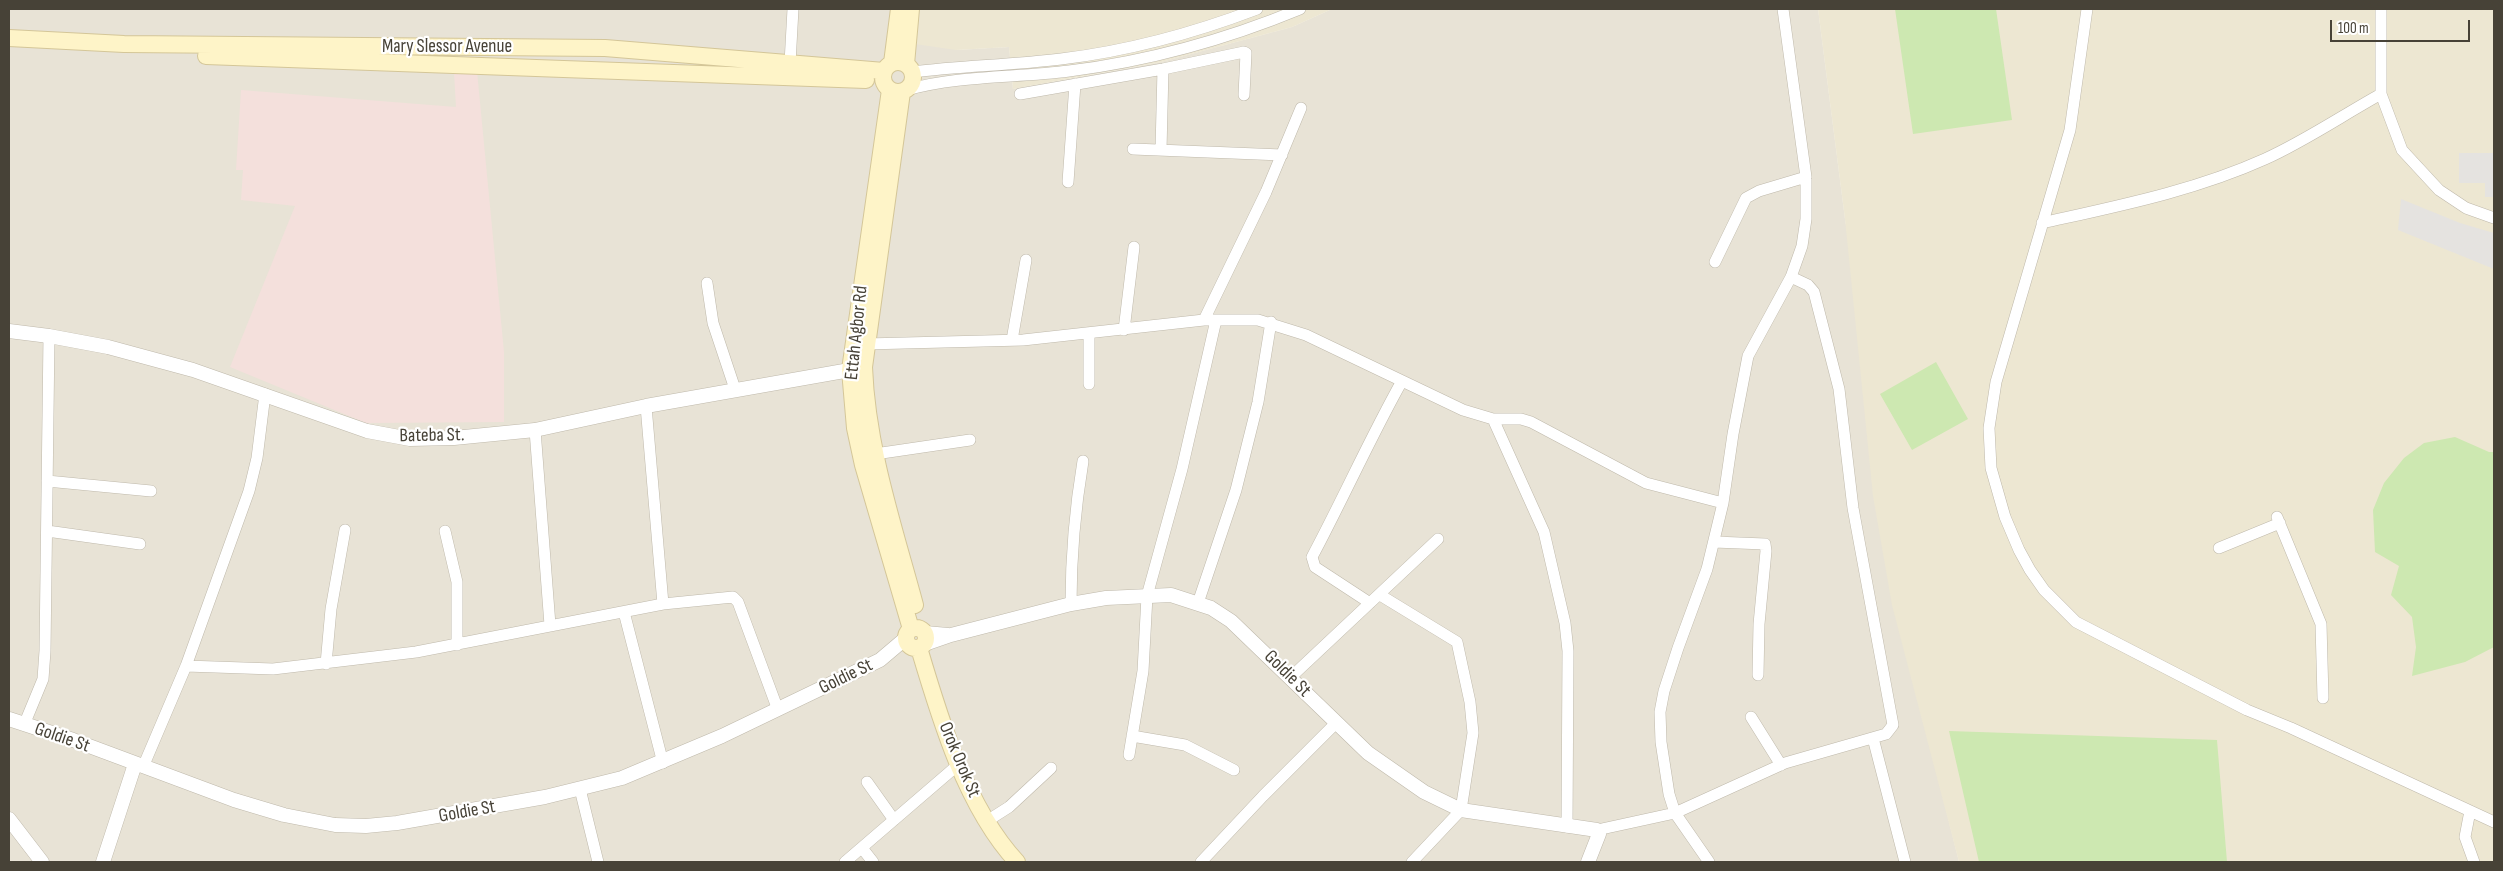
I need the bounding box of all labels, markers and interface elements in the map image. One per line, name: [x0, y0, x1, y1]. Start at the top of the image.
scale bar: [2333, 10, 2473, 42]
text: 100 m: [2338, 19, 2369, 38]
street label: Mary Slessor Avenue: [382, 36, 512, 58]
street label: Ettah Agbor Rd: [841, 285, 873, 381]
street label: Bateba St.: [399, 424, 465, 448]
street label: Goldie St: [1259, 646, 1315, 702]
street label: Goldie St: [815, 654, 877, 700]
street label: Goldie St: [31, 718, 93, 758]
street label: Orok Orok St: [933, 719, 985, 801]
street label: Goldie St: [437, 796, 497, 828]

